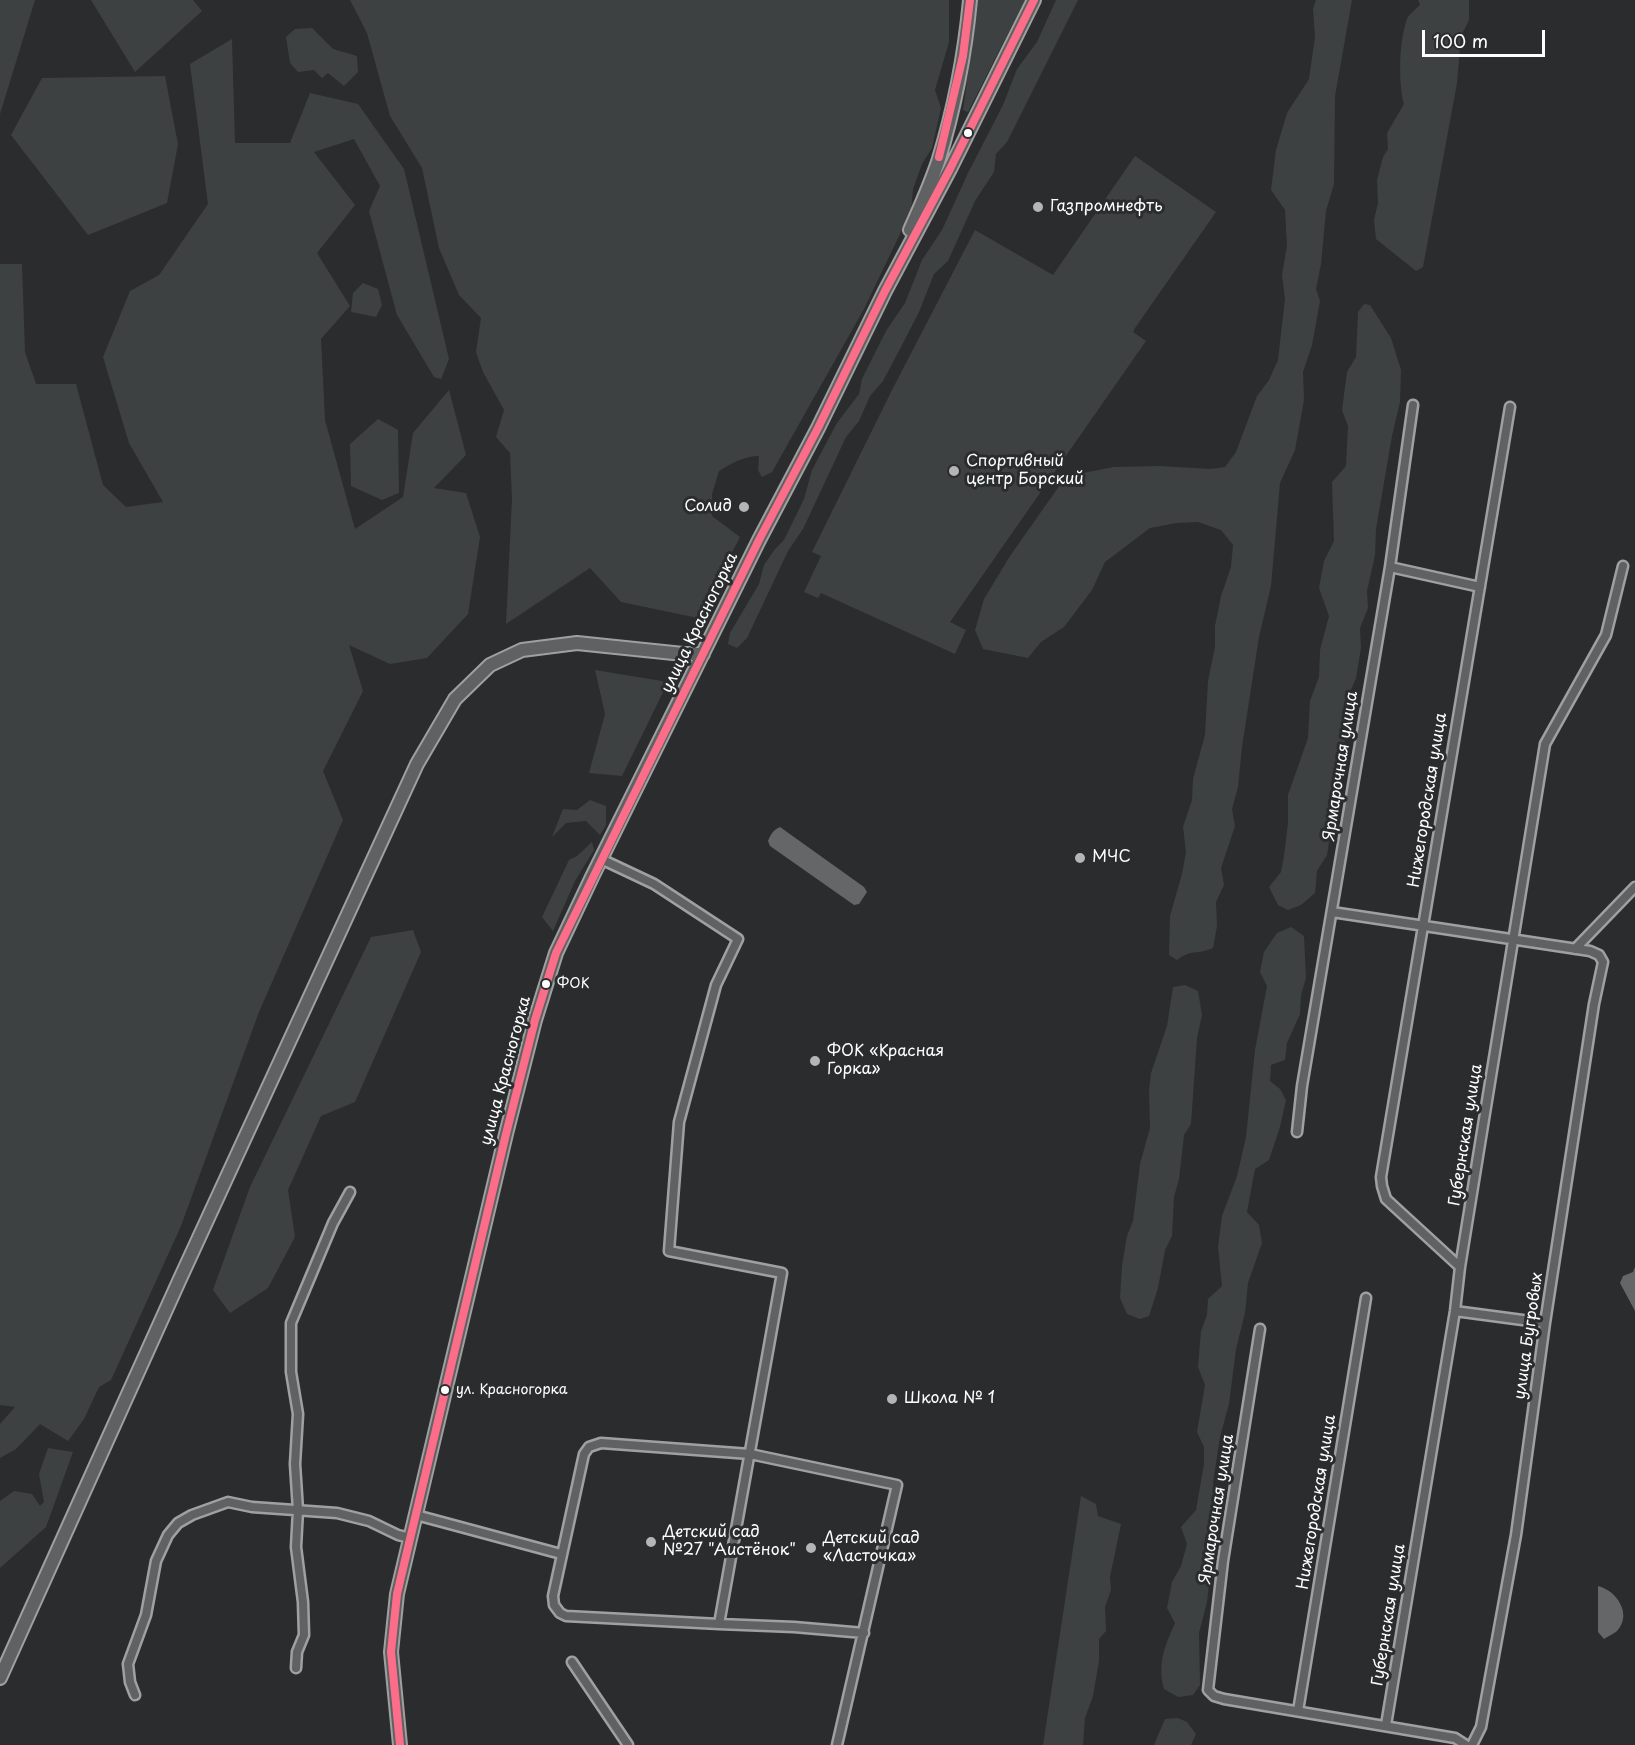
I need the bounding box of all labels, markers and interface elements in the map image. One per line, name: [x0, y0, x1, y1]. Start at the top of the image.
scale bar: [1425, 18, 1548, 56]
text: 100 m: [1433, 27, 1488, 54]
unlabelled marker: [962, 127, 974, 139]
place label: Газпромнефть: [1050, 197, 1162, 217]
marker: Газпромнефть: [1031, 200, 1045, 214]
place label: Спортивный центр Борский: [966, 452, 1084, 490]
marker: Спортивный центр Борский: [947, 464, 961, 478]
place label: Солид: [684, 497, 732, 517]
marker: Солид: [737, 500, 751, 514]
street label: улица Красногорка: [658, 550, 742, 696]
street label: Ярмарочная улица: [1320, 690, 1362, 842]
street label: Нижегородская улица: [1405, 711, 1451, 889]
place label: МЧС: [1092, 848, 1131, 868]
marker: МЧС: [1073, 851, 1087, 865]
place label: ФОК: [557, 976, 589, 992]
marker: ФОК: [540, 978, 552, 990]
street label: улица Красногорка: [477, 994, 535, 1148]
place label: ФОК «Красная Горка»: [827, 1042, 944, 1080]
marker: ФОК «Красная Горка»: [808, 1054, 822, 1068]
street label: Губернская улица: [1445, 1063, 1487, 1207]
street label: улица Бугровых: [1511, 1271, 1547, 1401]
place label: ул. Красногорка: [456, 1382, 567, 1398]
marker: ул. Красногорка: [439, 1384, 451, 1396]
place label: Школа № 1: [904, 1389, 995, 1409]
marker: Школа № 1: [885, 1392, 899, 1406]
street label: Нижегородская улица: [1294, 1413, 1340, 1591]
street label: Ярмарочная улица: [1196, 1433, 1238, 1585]
place label: Детский сад №27 "Аистёнок": [663, 1523, 796, 1561]
place label: Детский сад «Ласточка»: [823, 1529, 920, 1567]
marker: Детский сад №27 "Аистёнок": [644, 1535, 658, 1549]
marker: Детский сад «Ласточка»: [804, 1541, 818, 1555]
street label: Губернская улица: [1368, 1543, 1410, 1687]

